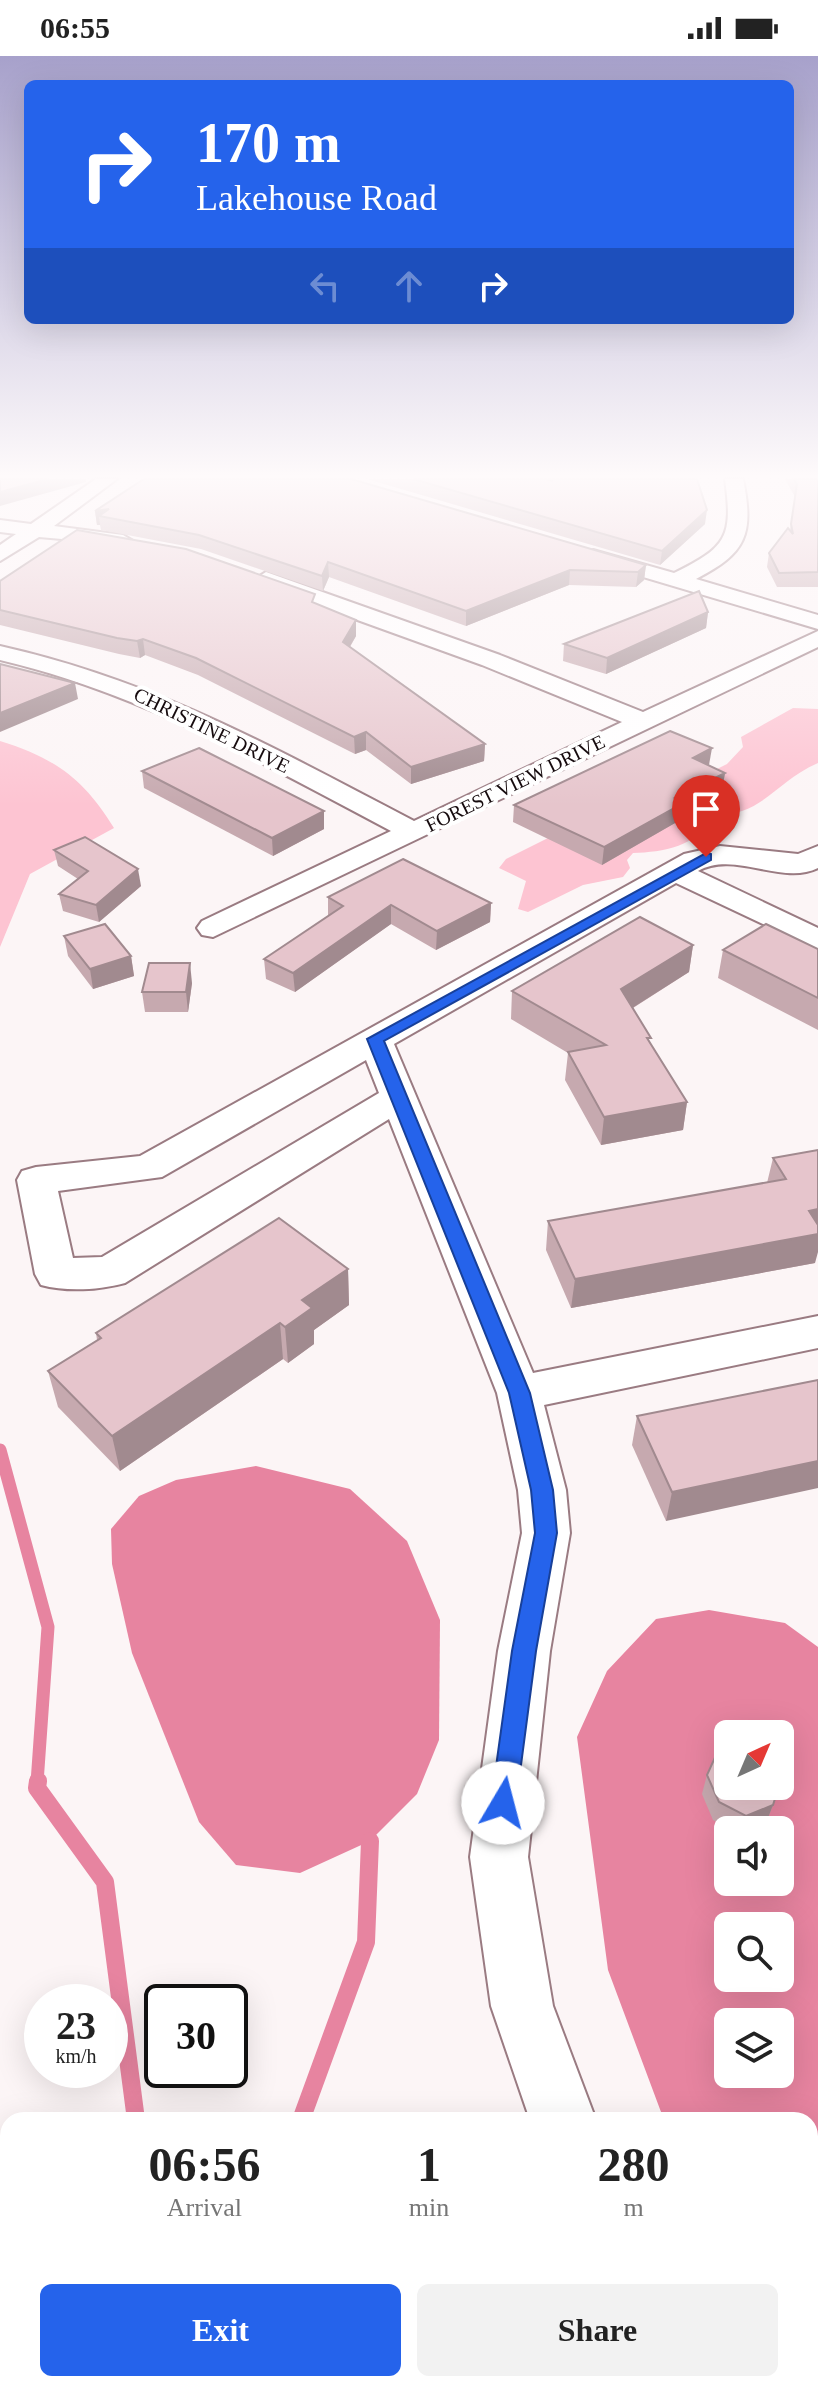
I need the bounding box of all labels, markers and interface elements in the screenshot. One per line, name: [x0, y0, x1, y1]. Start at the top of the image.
text: 06:55: [40, 11, 110, 44]
icon: right: [64, 112, 168, 216]
text: 170 m: [196, 112, 341, 174]
text: Lakehouse Road: [196, 178, 437, 218]
icon: left: [303, 264, 347, 308]
icon: ahead: [387, 264, 431, 308]
icon: right: [471, 264, 515, 308]
street label: CHRISTINE DRIVE: [131, 683, 293, 777]
street label: FOREST VIEW DRIVE: [422, 730, 608, 836]
pin: [672, 775, 740, 857]
icon: arrive: [684, 787, 728, 831]
north arrow: [714, 1720, 794, 1800]
map controls: [714, 1720, 794, 2088]
position arrow: [461, 1761, 545, 1845]
button: sound: [714, 1816, 794, 1896]
button: search: [714, 1912, 794, 1992]
speed limit sign: 30: [144, 1984, 248, 2088]
text: 23: [56, 2003, 96, 2048]
button: layers: [714, 2008, 794, 2088]
text: km/h: [55, 2045, 97, 2067]
text: 06:56: [148, 2138, 260, 2191]
text: 1: [417, 2138, 441, 2191]
text: 280: [598, 2138, 670, 2191]
text: Arrival: [167, 2193, 242, 2222]
text: min: [409, 2193, 449, 2222]
text: m: [623, 2193, 644, 2222]
button: Exit: [40, 2284, 401, 2376]
button: Share: [417, 2284, 778, 2376]

